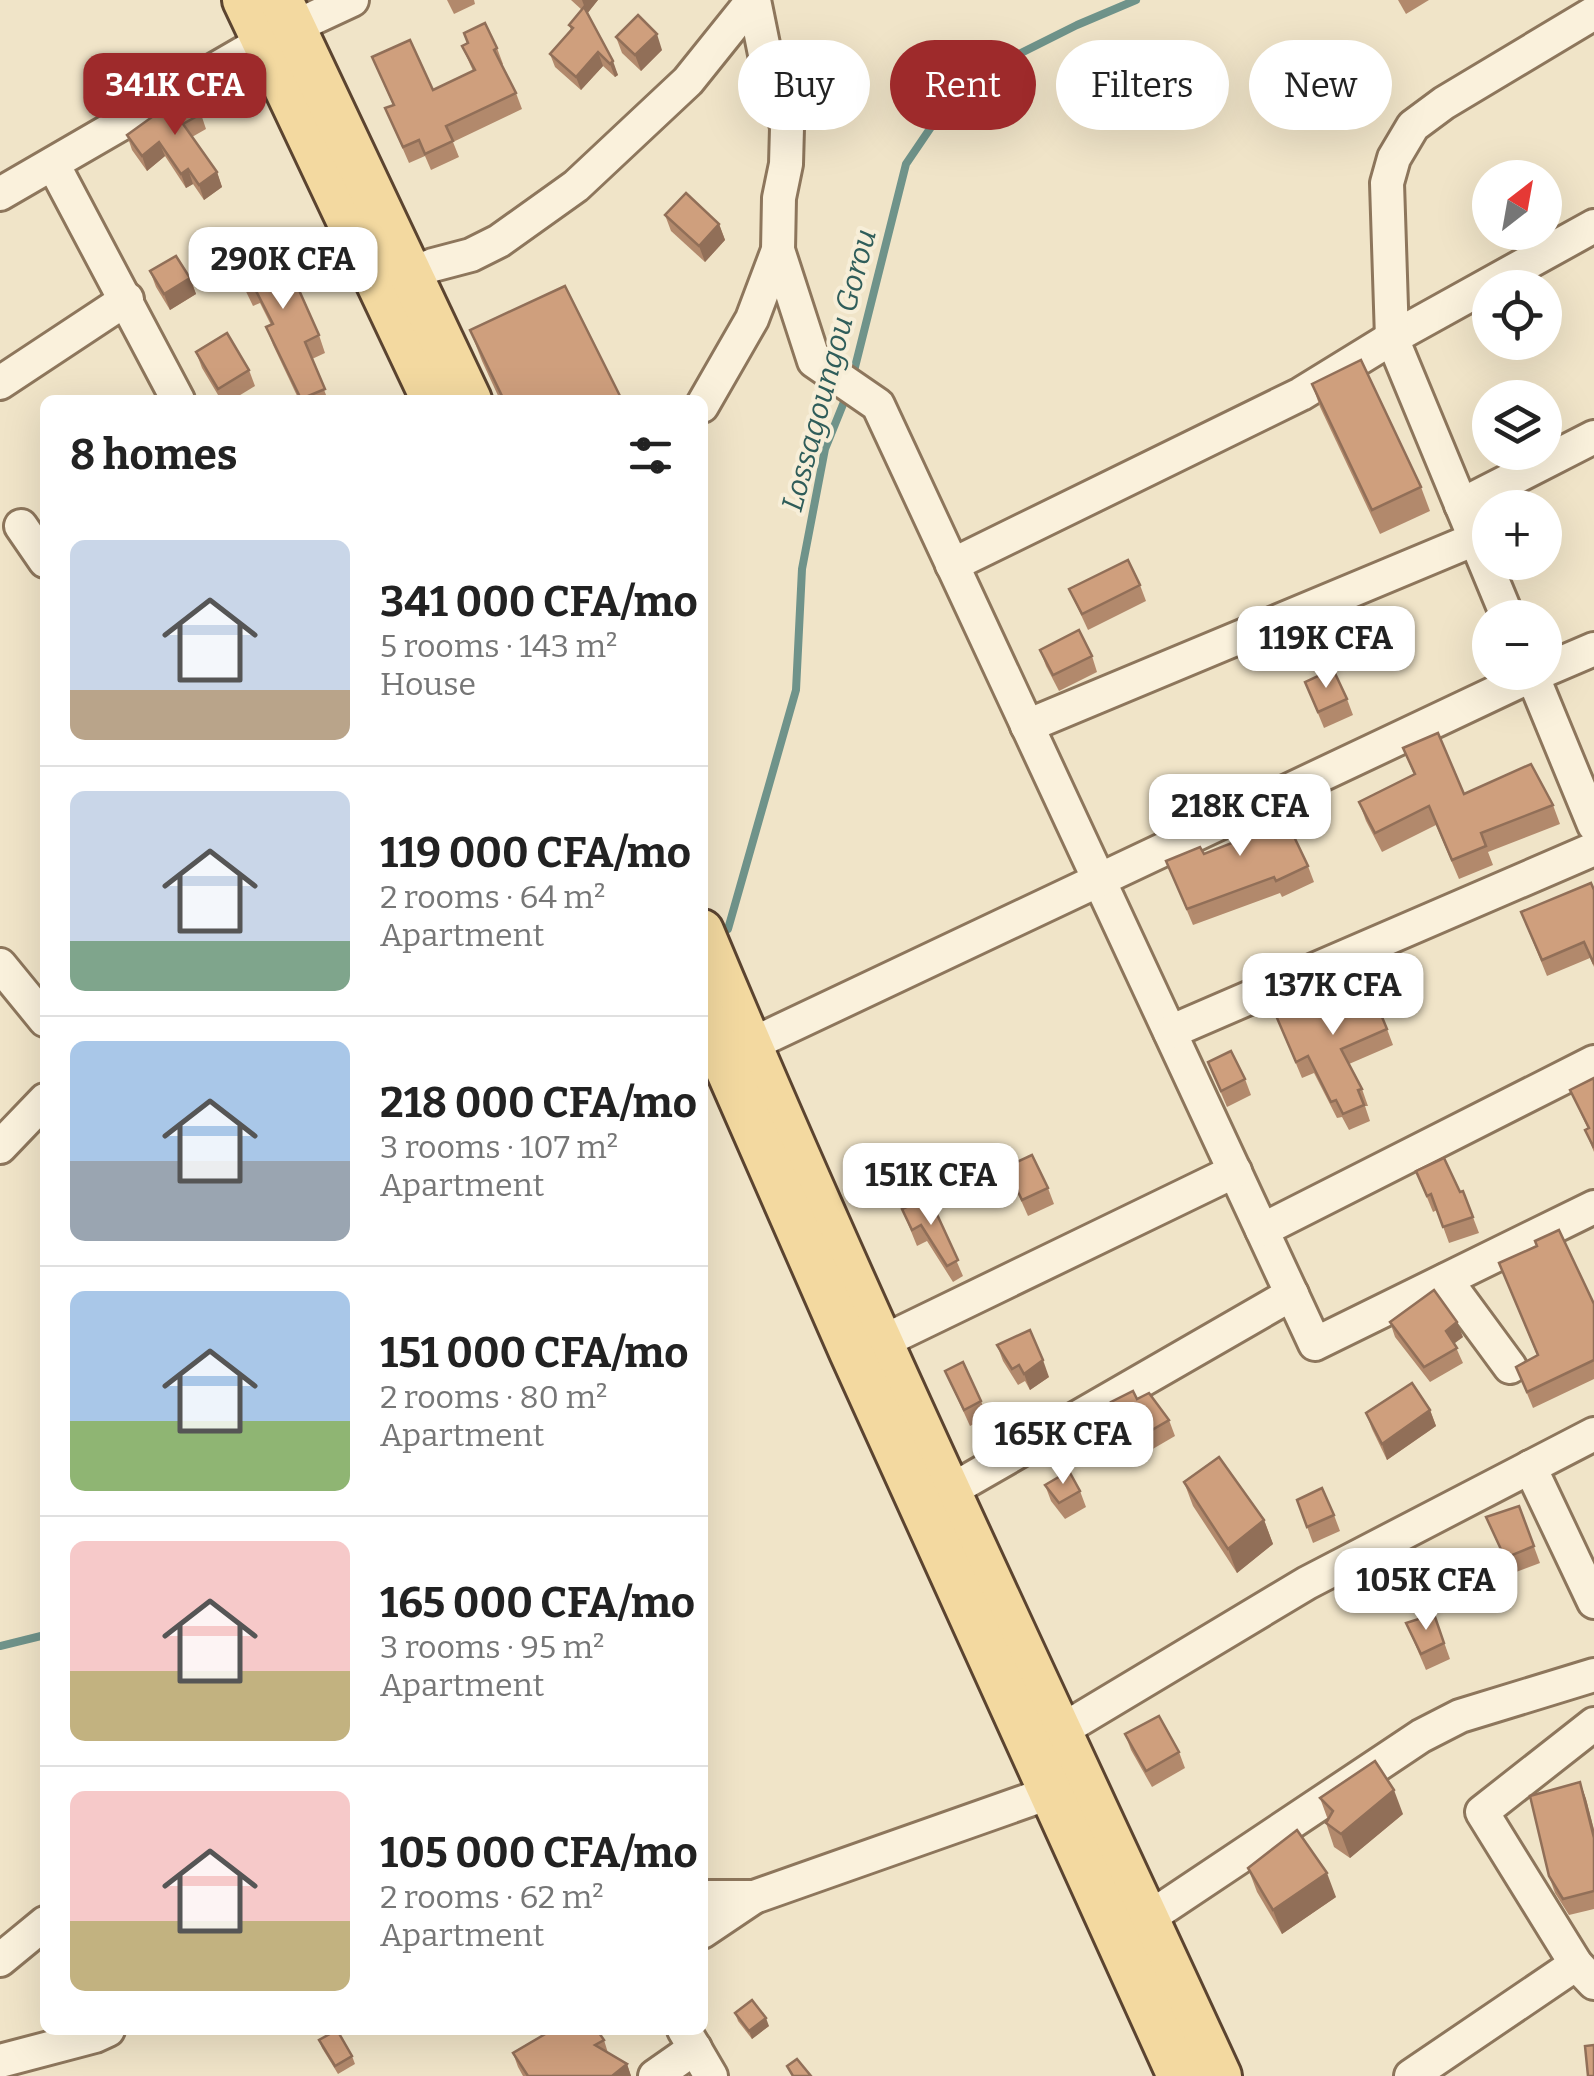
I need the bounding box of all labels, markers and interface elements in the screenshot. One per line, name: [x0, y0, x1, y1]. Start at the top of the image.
chip: Buy: [738, 40, 870, 130]
chip: Rent: [890, 40, 1036, 130]
chip: Filters: [1056, 40, 1229, 130]
chip: New: [1249, 40, 1392, 130]
pin: 341K CFA: [72, 53, 278, 138]
text: 341K CFA: [105, 66, 245, 104]
north arrow: [1472, 160, 1562, 250]
map controls: [1472, 160, 1562, 690]
water label: Lossagoungou Gorou: [774, 225, 884, 515]
pin: 290K CFA: [180, 227, 386, 312]
text: 290K CFA: [211, 240, 355, 278]
button: locate: [1472, 270, 1562, 360]
button: layers: [1472, 380, 1562, 470]
icon: filters: [623, 428, 678, 483]
text: 8 homes: [70, 430, 238, 480]
button: +: [1472, 490, 1562, 580]
text: 341 000 CFA/mo: [380, 577, 698, 627]
icon: home: [150, 580, 270, 700]
button: −: [1472, 600, 1562, 690]
pin: 119K CFA: [1223, 606, 1429, 691]
text: 119K CFA: [1259, 619, 1393, 657]
text: 5 rooms · 143 m²: [380, 627, 617, 665]
text: House: [380, 665, 476, 703]
pin: 218K CFA: [1137, 774, 1343, 859]
text: 218K CFA: [1171, 787, 1309, 825]
text: 119 000 CFA/mo: [380, 828, 691, 878]
icon: home: [150, 831, 270, 951]
text: 2 rooms · 64 m²: [380, 878, 605, 916]
text: Apartment: [380, 916, 544, 954]
pin: 137K CFA: [1230, 953, 1436, 1038]
text: 137K CFA: [1264, 966, 1402, 1004]
text: 218 000 CFA/mo: [380, 1078, 697, 1128]
icon: home: [150, 1081, 270, 1201]
text: 3 rooms · 107 m²: [380, 1128, 618, 1166]
pin: 151K CFA: [828, 1143, 1034, 1228]
text: 151K CFA: [865, 1156, 997, 1194]
text: Apartment: [380, 1166, 544, 1204]
text: 151 000 CFA/mo: [380, 1328, 689, 1378]
icon: home: [150, 1331, 270, 1451]
text: 2 rooms · 80 m²: [380, 1378, 607, 1416]
pin: 165K CFA: [960, 1402, 1166, 1487]
text: 165K CFA: [994, 1415, 1132, 1453]
text: Apartment: [380, 1416, 544, 1454]
pin: 105K CFA: [1323, 1548, 1529, 1633]
text: 105K CFA: [1356, 1561, 1496, 1599]
text: 165 000 CFA/mo: [380, 1578, 695, 1628]
icon: home: [150, 1581, 270, 1701]
text: 3 rooms · 95 m²: [380, 1628, 604, 1666]
text: Apartment: [380, 1666, 544, 1704]
text: 105 000 CFA/mo: [380, 1828, 698, 1878]
icon: home: [150, 1831, 270, 1951]
text: 2 rooms · 62 m²: [380, 1878, 604, 1916]
text: Apartment: [380, 1916, 544, 1954]

